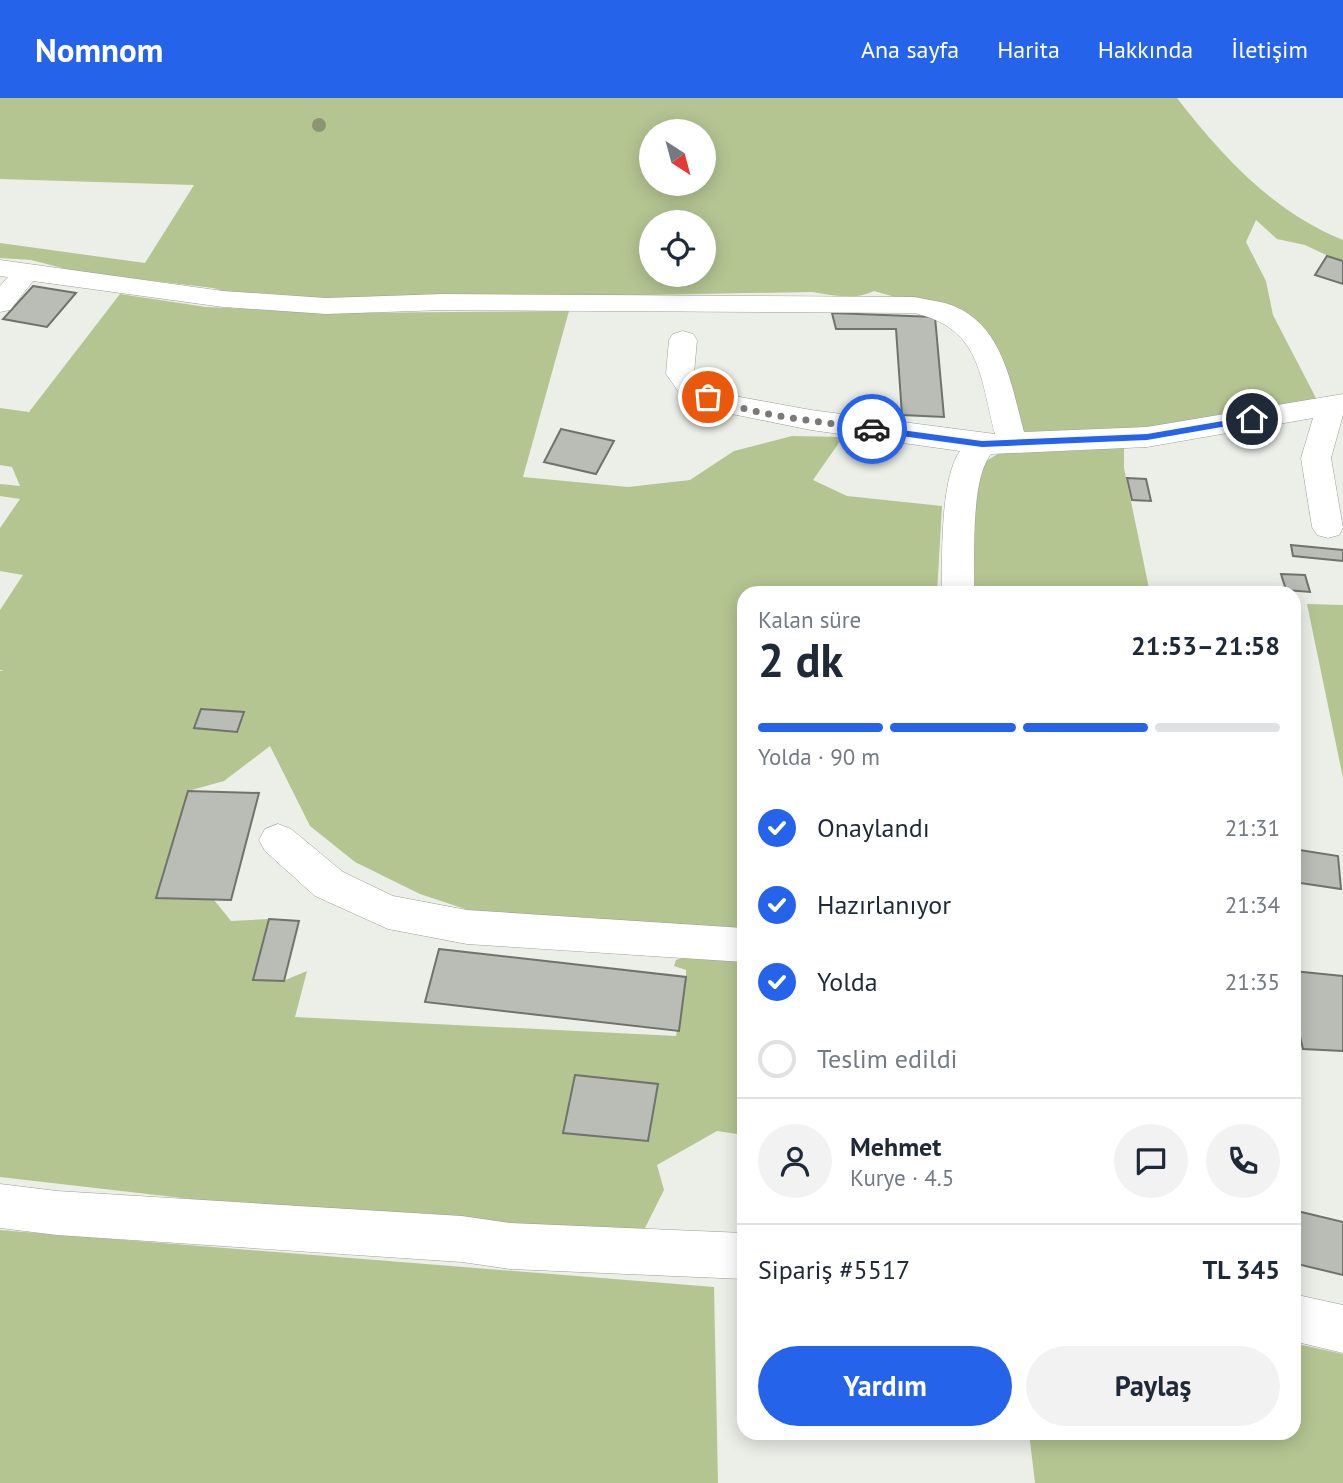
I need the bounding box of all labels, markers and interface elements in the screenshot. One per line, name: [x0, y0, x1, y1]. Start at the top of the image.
text: Nomnom: [35, 28, 163, 71]
text: Ana sayfa: [861, 34, 959, 65]
text: Harita: [997, 34, 1060, 65]
text: Hakkında: [1098, 34, 1193, 65]
text: İletişim: [1231, 34, 1308, 65]
north arrow: [639, 119, 716, 196]
map controls: [639, 119, 716, 287]
button: locate: [639, 210, 716, 287]
pin: [678, 367, 738, 427]
icon: bag: [689, 378, 727, 416]
pin: [1222, 389, 1282, 449]
courier: [837, 394, 907, 464]
icon: home: [1233, 400, 1271, 438]
icon: car: [853, 410, 891, 448]
text: Kalan süre: [758, 605, 861, 634]
text: 21:53–21:58: [1131, 629, 1280, 662]
text: 2 dk: [758, 630, 843, 690]
text: Yolda · 90 m: [758, 742, 880, 771]
icon: check: [758, 809, 796, 847]
text: Onaylandı: [817, 811, 930, 844]
text: 21:31: [1225, 813, 1280, 842]
icon: check: [758, 886, 796, 924]
text: Hazırlanıyor: [817, 888, 951, 921]
text: 21:34: [1225, 890, 1280, 919]
icon: check: [758, 963, 796, 1001]
text: Yolda: [817, 965, 878, 998]
text: 21:35: [1225, 967, 1280, 996]
text: Teslim edildi: [817, 1042, 958, 1075]
button: person: [758, 1124, 832, 1198]
button: chat: [1114, 1124, 1188, 1198]
button: phone: [1206, 1124, 1280, 1198]
text: Mehmet: [850, 1130, 941, 1163]
text: Kurye · 4.5: [850, 1163, 954, 1192]
text: Sipariş #5517: [758, 1253, 910, 1286]
text: TL 345: [1202, 1253, 1280, 1286]
button: Yardım: [758, 1346, 1012, 1426]
button: Paylaş: [1026, 1346, 1280, 1426]

